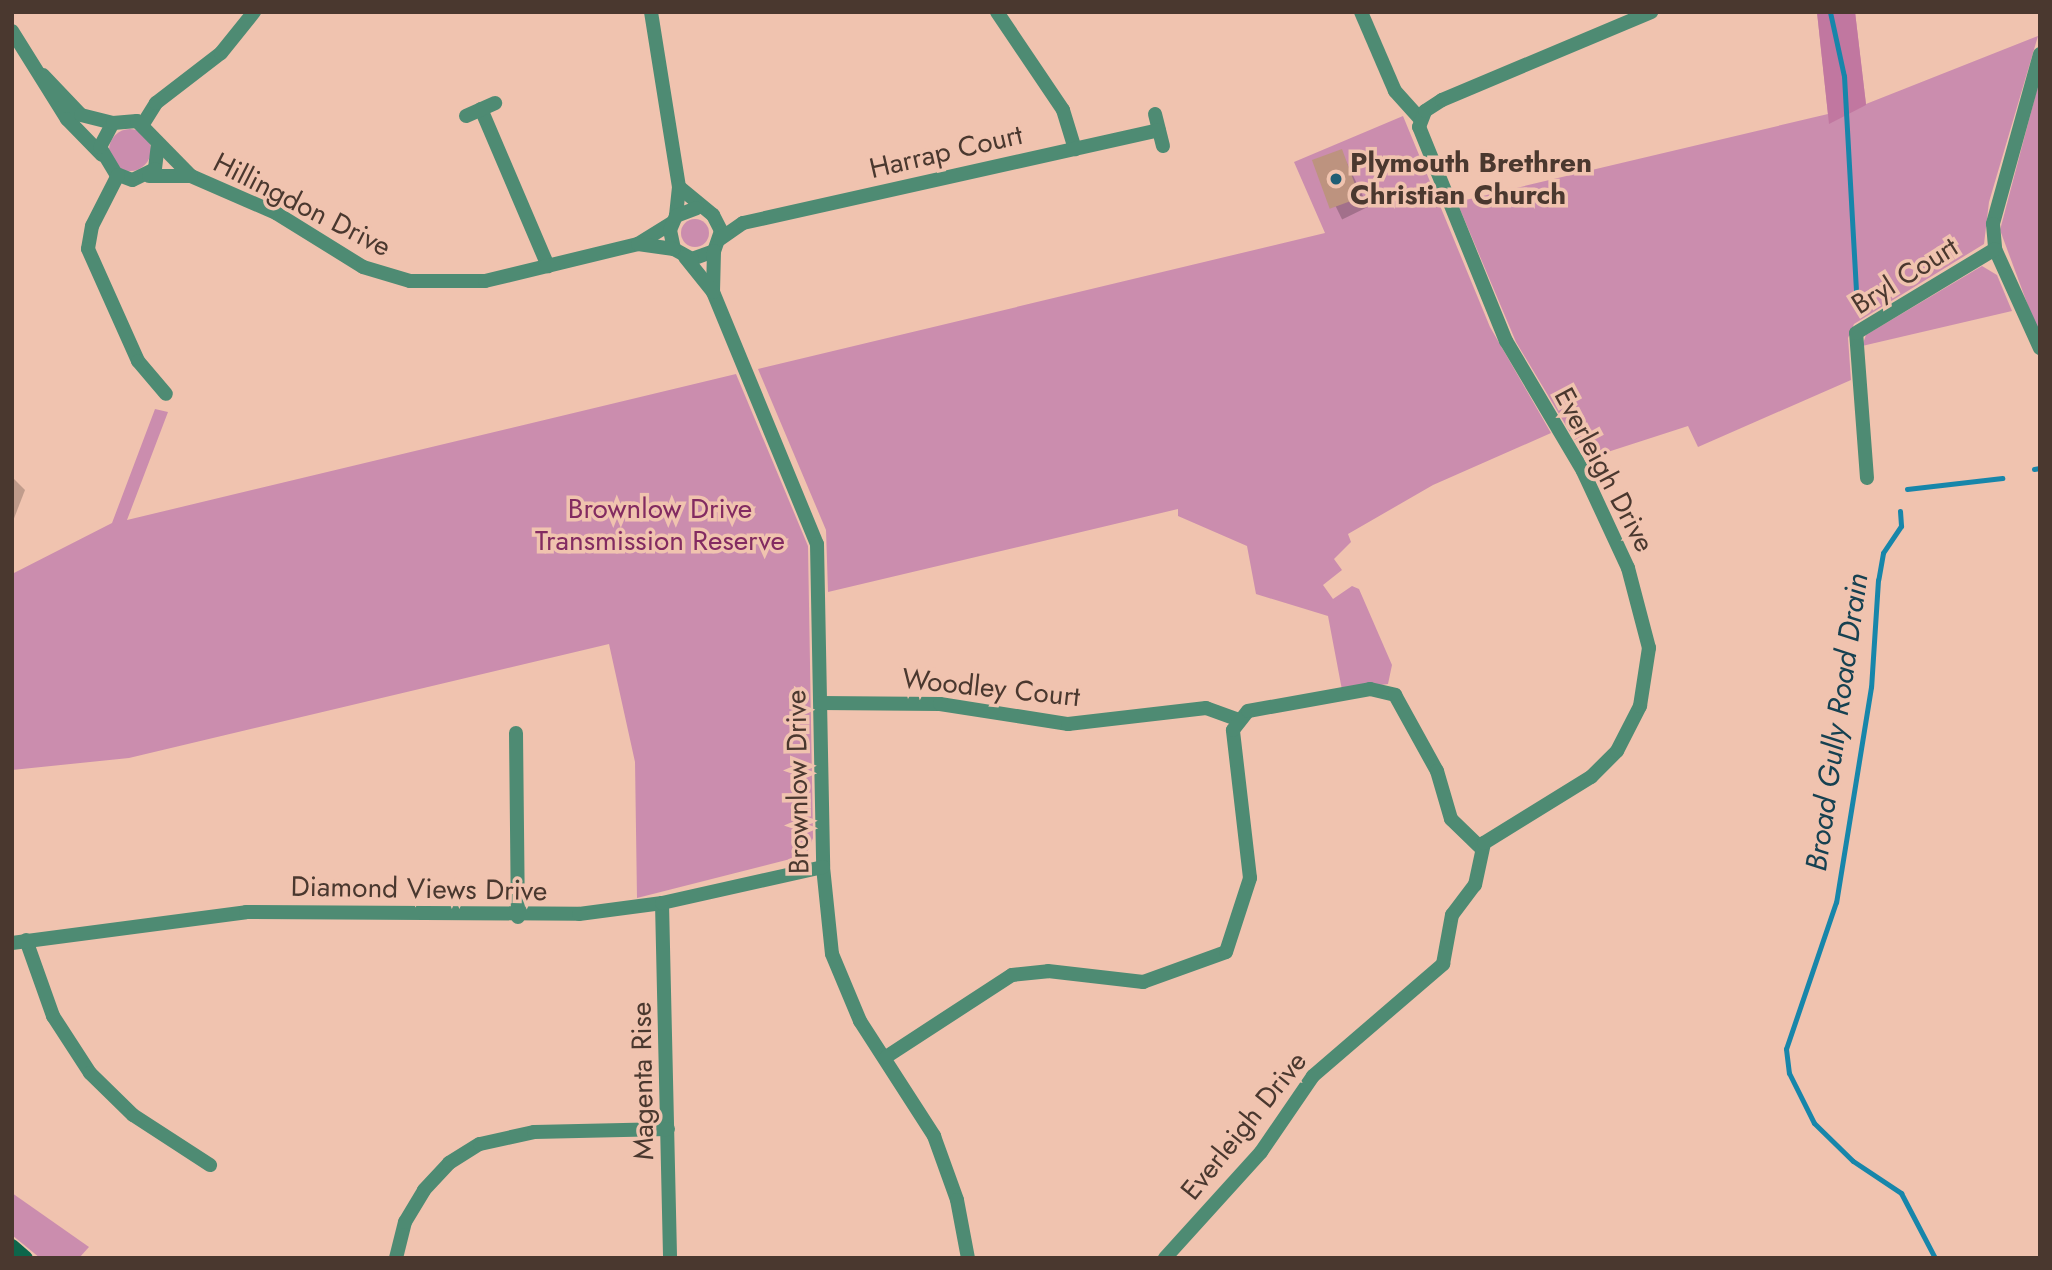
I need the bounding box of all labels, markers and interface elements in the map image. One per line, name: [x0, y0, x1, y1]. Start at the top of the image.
street label: Harrap Court: [866, 118, 1026, 186]
street label: Hillingdon Drive: [208, 146, 396, 264]
place label: Plymouth Brethren Christian Church: [1350, 146, 1592, 212]
marker: Plymouth Brethren Christian Church: [1328, 171, 1344, 187]
street label: Bryl Court: [1846, 230, 1964, 322]
street label: Everleigh Drive: [1547, 382, 1661, 558]
park label: Brownlow Drive Transmission Reserve: [535, 492, 785, 558]
water label: Broad Gully Road Drain: [1798, 571, 1876, 873]
street label: Woodley Court: [900, 662, 1082, 714]
street label: Brownlow Drive: [780, 690, 816, 874]
street label: Diamond Views Drive: [290, 870, 548, 908]
street label: Magenta Rise: [625, 1001, 661, 1161]
street label: Everleigh Drive: [1174, 1045, 1314, 1207]

